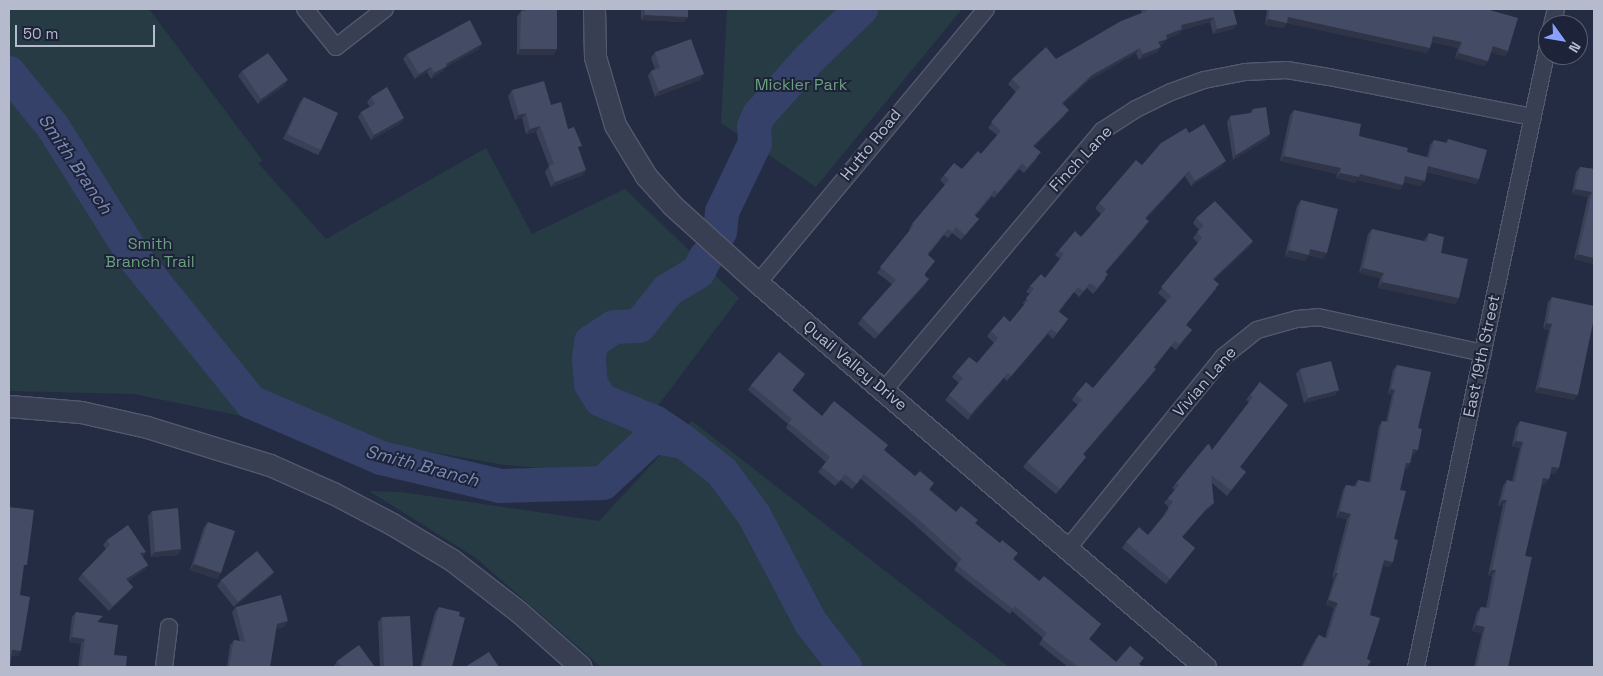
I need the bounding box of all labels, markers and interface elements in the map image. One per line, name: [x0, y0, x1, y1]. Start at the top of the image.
scale bar: [18, 15, 158, 47]
north arrow: [1538, 15, 1588, 65]
text: 50 m: [23, 24, 58, 43]
text: N: [1565, 39, 1585, 56]
park label: Mickler Park: [755, 75, 847, 95]
street label: Hutto Road: [836, 106, 906, 184]
water label: Smith Branch: [33, 110, 117, 218]
street label: Finch Lane: [1046, 122, 1116, 196]
park label: Smith Branch Trail: [105, 234, 195, 272]
street label: East 19th Street: [1460, 293, 1504, 419]
street label: Quail Valley Drive: [799, 317, 911, 415]
street label: Vivian Lane: [1169, 343, 1241, 421]
water label: Smith Branch: [363, 441, 481, 491]

